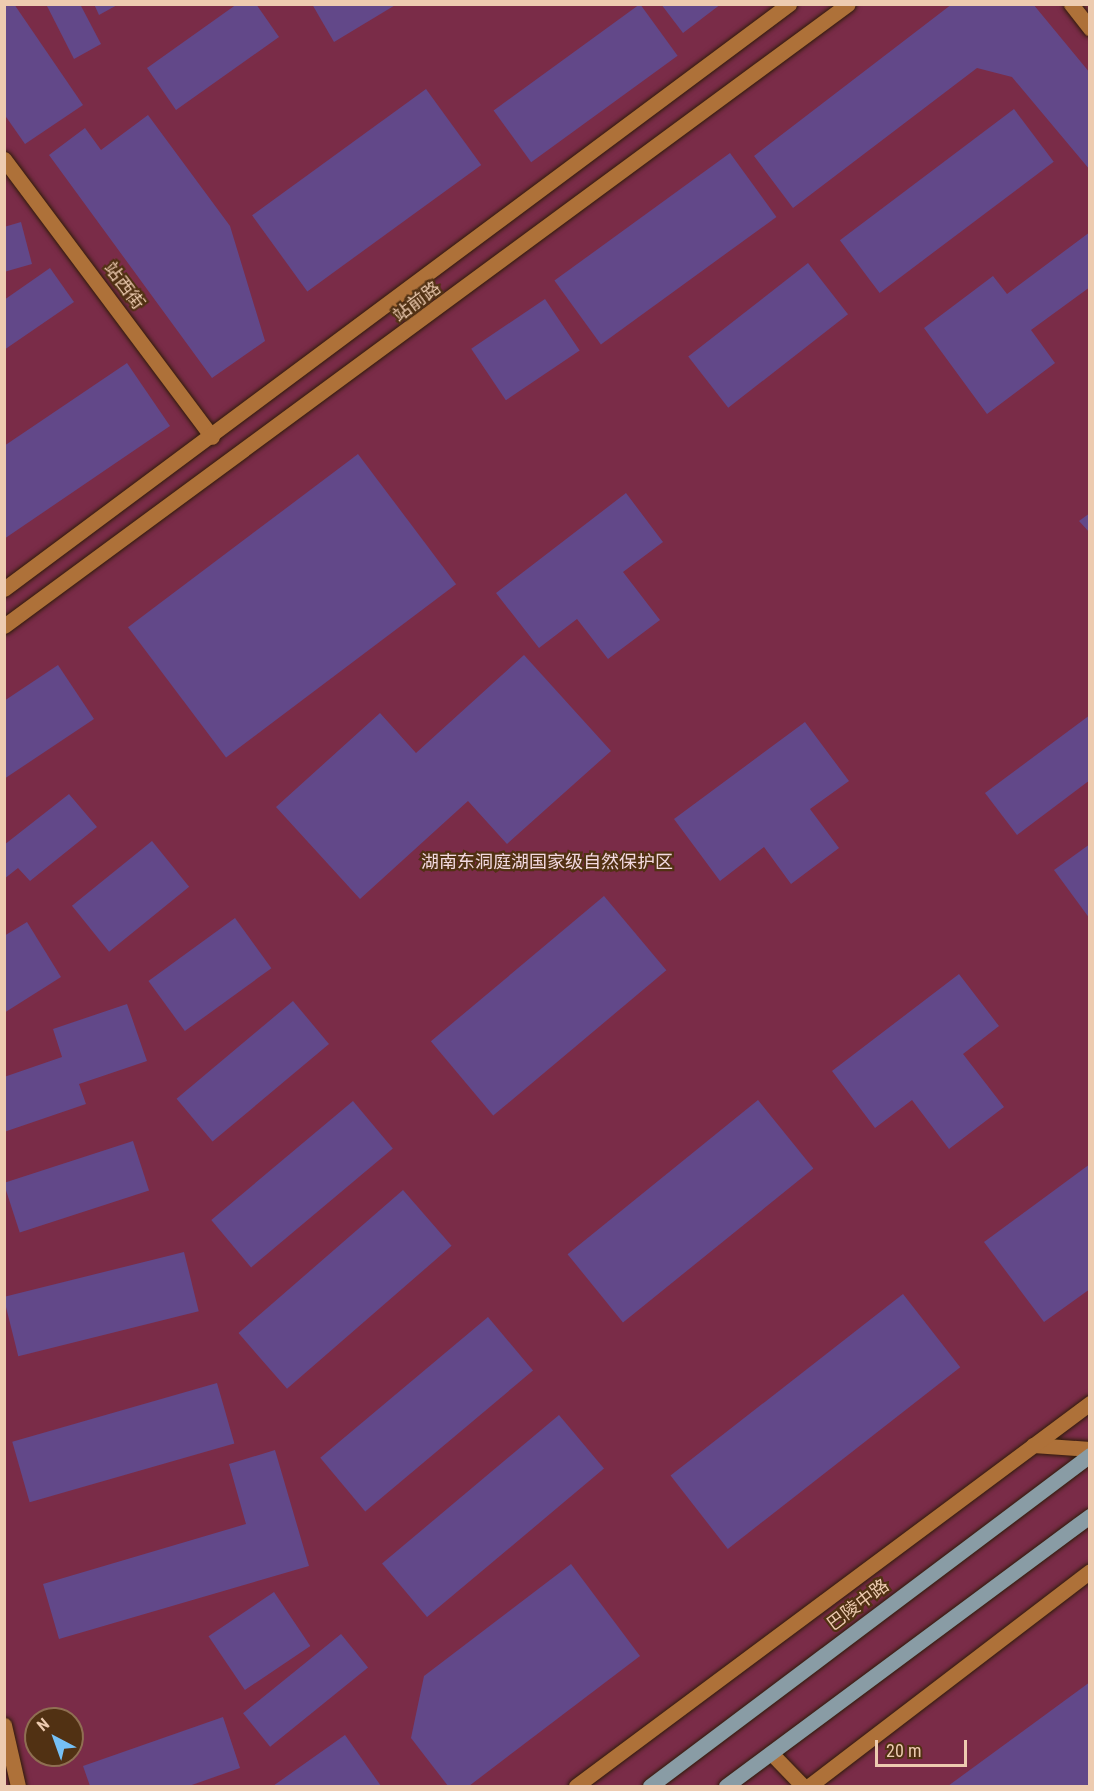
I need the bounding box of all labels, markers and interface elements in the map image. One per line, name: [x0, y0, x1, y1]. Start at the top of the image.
street label: 站西街: [99, 258, 149, 314]
street label: 站前路: [389, 277, 445, 327]
park label: 湖南东洞庭湖国家级自然保护区: [421, 851, 673, 873]
street label: 巴陵中路: [823, 1575, 893, 1635]
north arrow: [24, 1707, 84, 1767]
text: N: [33, 1714, 53, 1735]
scale bar: [878, 1728, 970, 1766]
text: 20 m: [886, 1740, 921, 1761]

